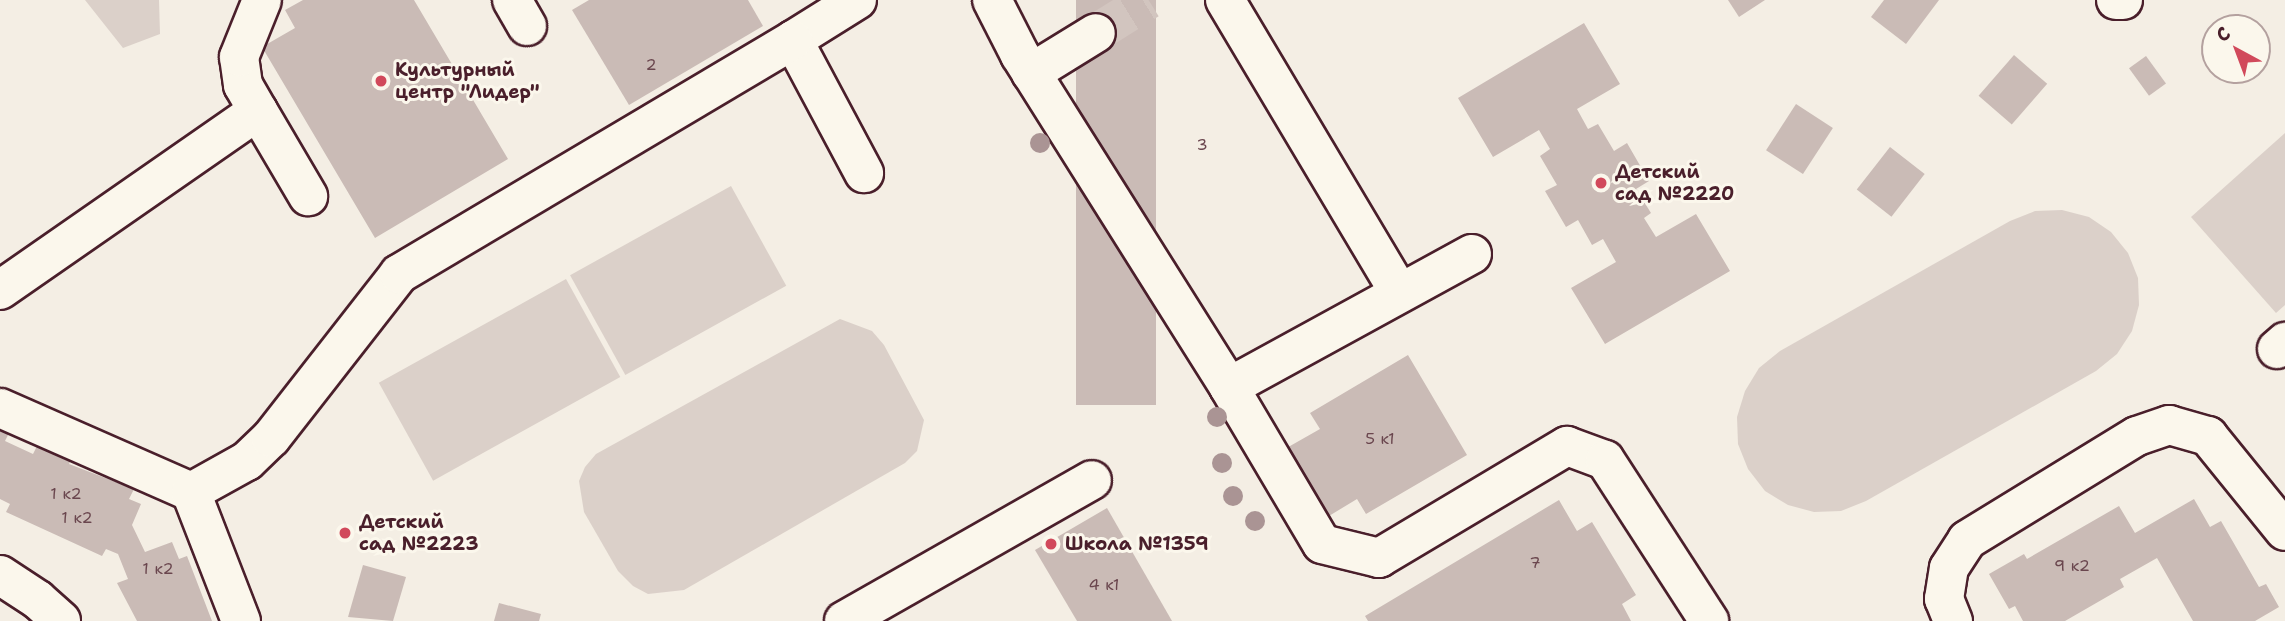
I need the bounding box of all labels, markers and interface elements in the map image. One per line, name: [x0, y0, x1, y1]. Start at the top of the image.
north arrow: [2201, 14, 2271, 84]
text: С: [2211, 21, 2236, 48]
house number: 2: [645, 55, 657, 75]
place label: Культурный центр "Лидер": [395, 59, 540, 103]
marker: Культурный центр "Лидер": [373, 73, 389, 89]
house number: 3: [1196, 135, 1208, 155]
place label: Детский сад №2220: [1615, 161, 1734, 205]
marker: Детский сад №2220: [1593, 175, 1609, 191]
house number: 5 к1: [1365, 429, 1395, 449]
house number: 1 к2: [50, 484, 82, 504]
house number: 1 к2: [61, 508, 93, 528]
place label: Детский сад №2223: [359, 511, 478, 555]
marker: Детский сад №2223: [337, 525, 353, 541]
place label: Школа №1359: [1065, 533, 1208, 555]
marker: Школа №1359: [1043, 536, 1059, 552]
house number: 7: [1529, 553, 1541, 573]
house number: 9 к2: [2054, 556, 2090, 576]
house number: 1 к2: [142, 559, 174, 579]
house number: 4 к1: [1089, 575, 1119, 595]

